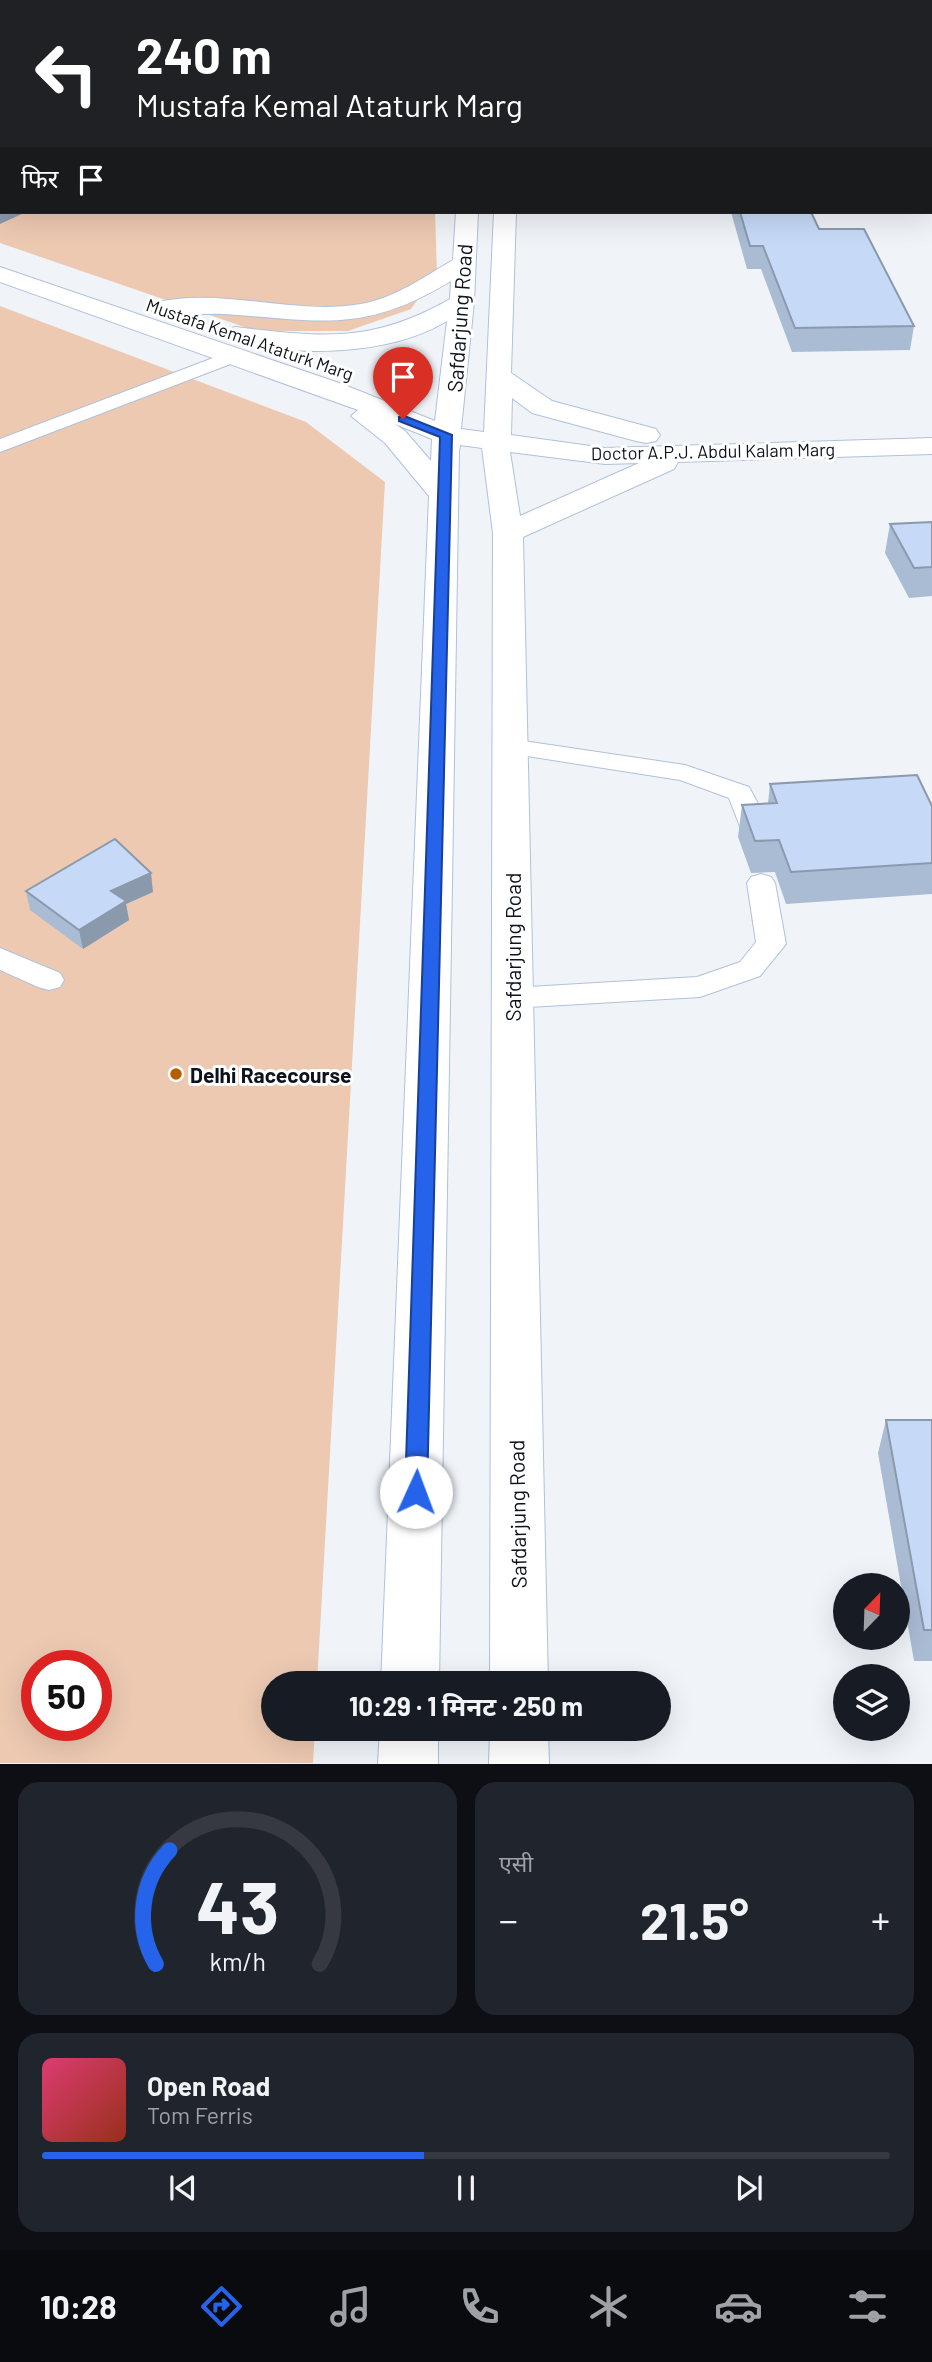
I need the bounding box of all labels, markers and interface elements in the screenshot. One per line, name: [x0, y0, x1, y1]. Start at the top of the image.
text: 240 m: [136, 25, 272, 84]
icon: left: [21, 28, 112, 119]
text: Mustafa Kemal Ataturk Marg: [136, 85, 523, 123]
icon: arrive: [72, 161, 110, 199]
text: फिर: [21, 162, 58, 193]
street label: Safdarjung Road: [441, 243, 477, 393]
street label: Mustafa Kemal Ataturk Marg: [144, 293, 356, 385]
pin: [373, 347, 433, 419]
icon: arrive: [384, 358, 422, 396]
street label: Doctor A.P.J. Abdul Kalam Marg: [591, 438, 835, 464]
street label: Safdarjung Road: [500, 873, 525, 1021]
place label: Delhi Racecourse: [190, 1062, 351, 1087]
marker: Delhi Racecourse: [168, 1066, 184, 1082]
street label: Safdarjung Road: [503, 1439, 531, 1589]
position arrow: [379, 1455, 453, 1529]
north arrow: [833, 1573, 910, 1650]
map controls: [833, 1573, 910, 1741]
speed limit sign: 50: [21, 1650, 112, 1741]
button: layers: [833, 1664, 910, 1741]
text: 10:29 · 1 मिनट · 250 m: [349, 1690, 583, 1721]
text: एसी: [499, 1849, 533, 1877]
text: 43: [196, 1862, 279, 1950]
text: 21.5°: [640, 1888, 749, 1950]
text: −: [499, 1896, 518, 1942]
text: +: [871, 1896, 890, 1942]
text: km/h: [209, 1946, 266, 1976]
text: Open Road: [147, 2070, 270, 2101]
text: Tom Ferris: [147, 2101, 253, 2129]
icon: previous: [164, 2169, 202, 2207]
icon: pause: [447, 2169, 485, 2207]
icon: next: [730, 2169, 768, 2207]
icon: directions: [197, 2282, 246, 2331]
icon: music: [326, 2282, 375, 2331]
icon: phone: [455, 2282, 504, 2331]
icon: climate: [584, 2282, 633, 2331]
icon: car: [714, 2282, 763, 2331]
icon: filters: [843, 2282, 892, 2331]
text: 10:28: [40, 2287, 117, 2325]

